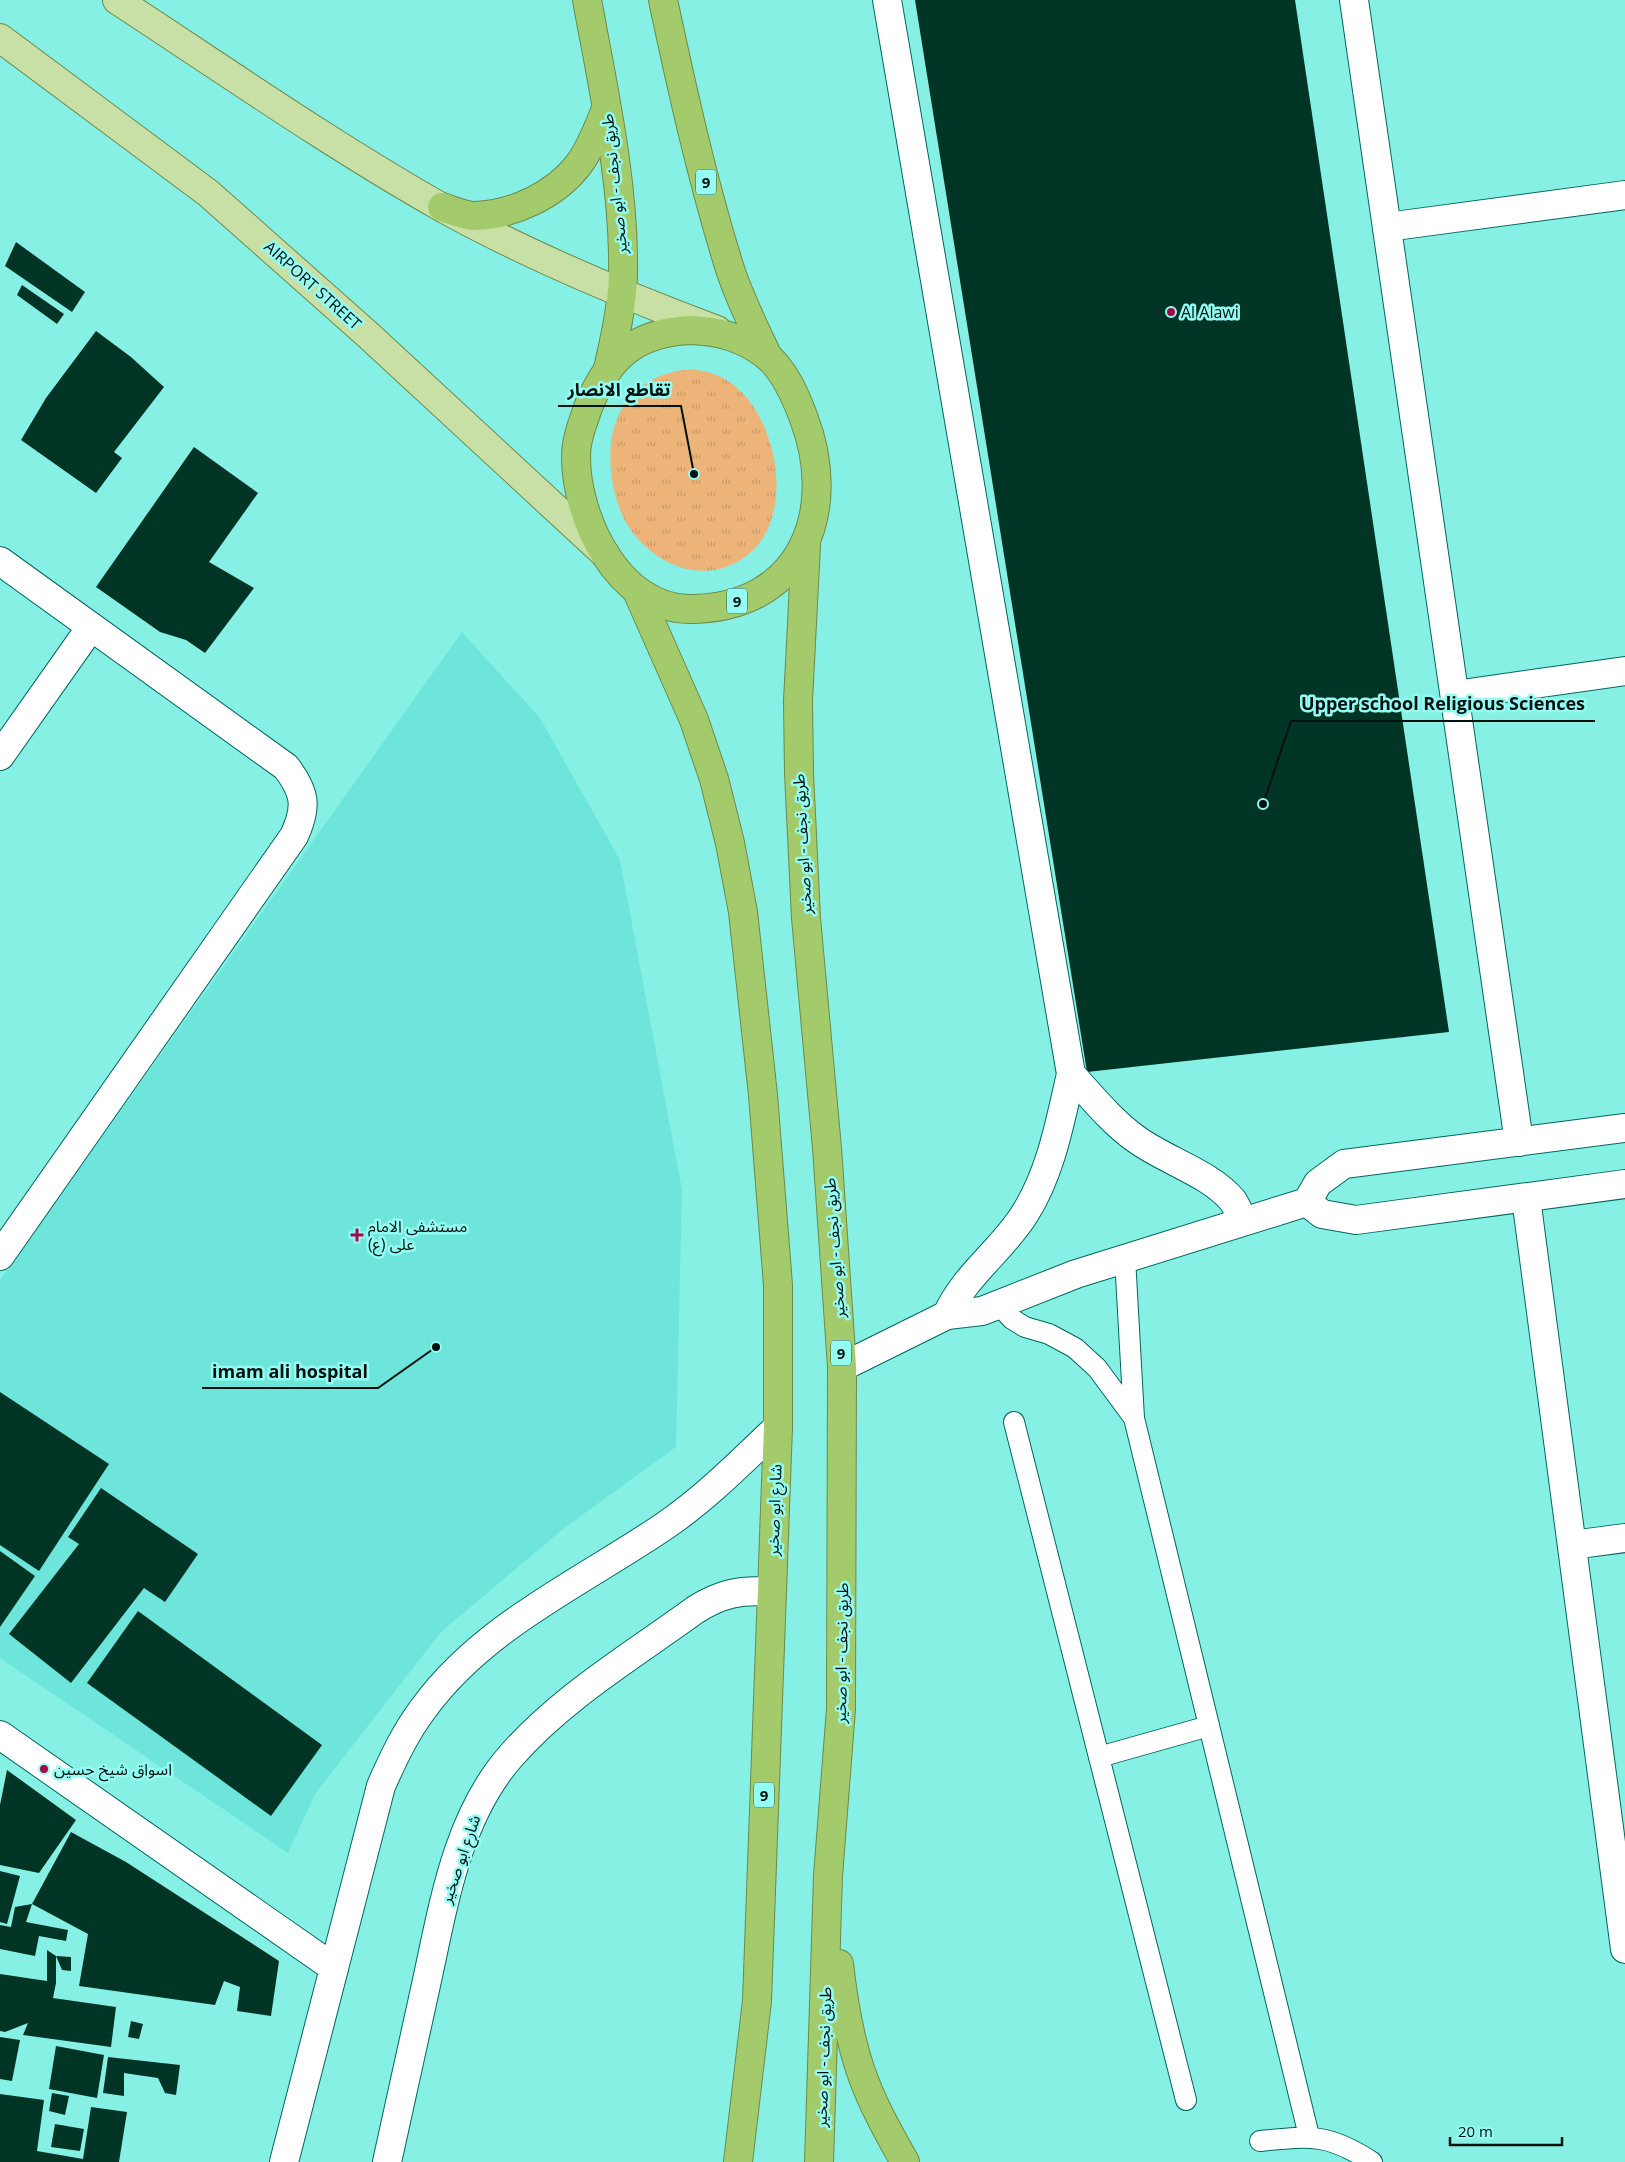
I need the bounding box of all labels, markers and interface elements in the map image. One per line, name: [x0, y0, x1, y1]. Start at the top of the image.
street label: طريق نجف - ابو صخير: [596, 113, 632, 256]
road number: 9: [696, 170, 716, 194]
street label: AIRPORT STREET: [260, 236, 366, 335]
place label: Al Alawi: [1181, 301, 1239, 323]
marker: Al Alawi: [1165, 306, 1177, 318]
callout: تقاطع الانصار: [558, 373, 681, 406]
text: تقاطع الانصار: [566, 377, 671, 403]
road number: 9: [727, 588, 747, 614]
callout: Upper school Religious Sciences: [1291, 688, 1595, 721]
text: Upper school Religious Sciences: [1301, 691, 1585, 715]
street label: طريق نجف - ابو صخير: [787, 773, 817, 916]
street label: طريق نجف - ابو صخير: [818, 1177, 850, 1320]
place label: مستشفی الامام علی (ع): [368, 1215, 467, 1257]
marker: مستشفی الامام علی (ع): [350, 1228, 364, 1242]
road number: 9: [831, 1340, 851, 1366]
callout: imam ali hospital: [202, 1355, 378, 1388]
text: imam ali hospital: [212, 1359, 368, 1383]
street label: شارع ابو صخير: [761, 1464, 789, 1557]
street label: طريق نجف - ابو صخير: [829, 1582, 853, 1725]
place label: اسواق شيخ حسين: [54, 1758, 172, 1782]
marker: اسواق شيخ حسين: [38, 1763, 50, 1775]
road number: 9: [754, 1782, 774, 1808]
street label: شارع ابو صخير: [434, 1812, 487, 1908]
street label: طريق نجف - ابو صخير: [810, 1986, 836, 2129]
scale bar: [1450, 2114, 1562, 2146]
text: 20 m: [1458, 2121, 1493, 2141]

